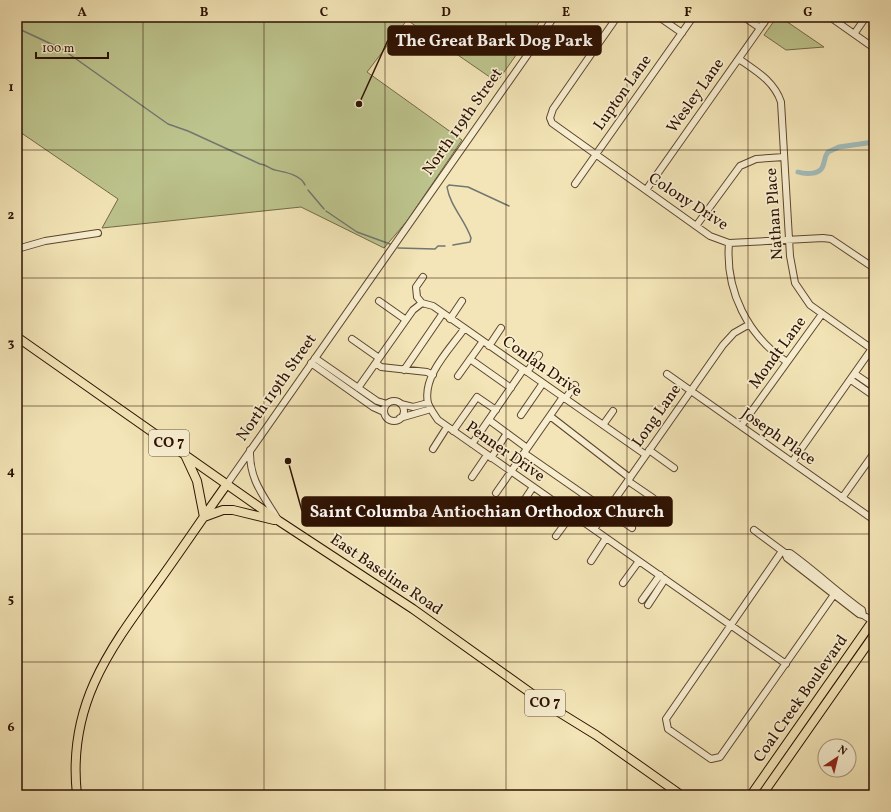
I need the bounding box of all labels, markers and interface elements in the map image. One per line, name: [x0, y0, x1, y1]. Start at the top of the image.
text: A: [77, 4, 87, 22]
text: B: [200, 4, 209, 22]
text: C: [320, 4, 328, 22]
text: D: [441, 4, 451, 22]
text: E: [562, 4, 570, 22]
text: F: [684, 4, 692, 22]
text: G: [803, 4, 813, 22]
callout: The Great Bark Dog Park: [388, 26, 601, 55]
text: The Great Bark Dog Park: [395, 30, 593, 53]
scale bar: [36, 34, 108, 60]
text: 100 m: [42, 41, 75, 57]
street label: Lupton Lane: [589, 51, 657, 135]
street label: Wesley Lane: [662, 54, 730, 138]
street label: North 119th Street: [418, 64, 508, 180]
text: 1: [8, 79, 14, 97]
street label: Nathan Place: [761, 167, 789, 261]
street label: Colony Drive: [644, 168, 732, 236]
text: 2: [8, 207, 15, 225]
street label: Mondt Lane: [744, 312, 812, 394]
street label: North 119th Street: [232, 330, 322, 446]
street label: Conlan Drive: [498, 331, 586, 403]
text: 3: [8, 335, 15, 353]
street label: Long Lane: [627, 380, 687, 452]
street label: Joseph Place: [736, 403, 820, 471]
street label: Penner Drive: [461, 417, 549, 487]
road number: CO 7: [149, 430, 189, 456]
text: 4: [7, 463, 15, 481]
callout: Saint Columba Antiochian Orthodox Church: [302, 497, 672, 526]
text: Saint Columba Antiochian Orthodox Church: [310, 501, 664, 524]
street label: East Baseline Road: [325, 529, 447, 621]
text: 5: [8, 591, 14, 609]
street label: Coal Creek Boulevard: [749, 631, 853, 767]
road number: CO 7: [525, 690, 565, 716]
text: 6: [7, 719, 15, 737]
north arrow: [817, 738, 857, 778]
text: N: [834, 743, 849, 759]

